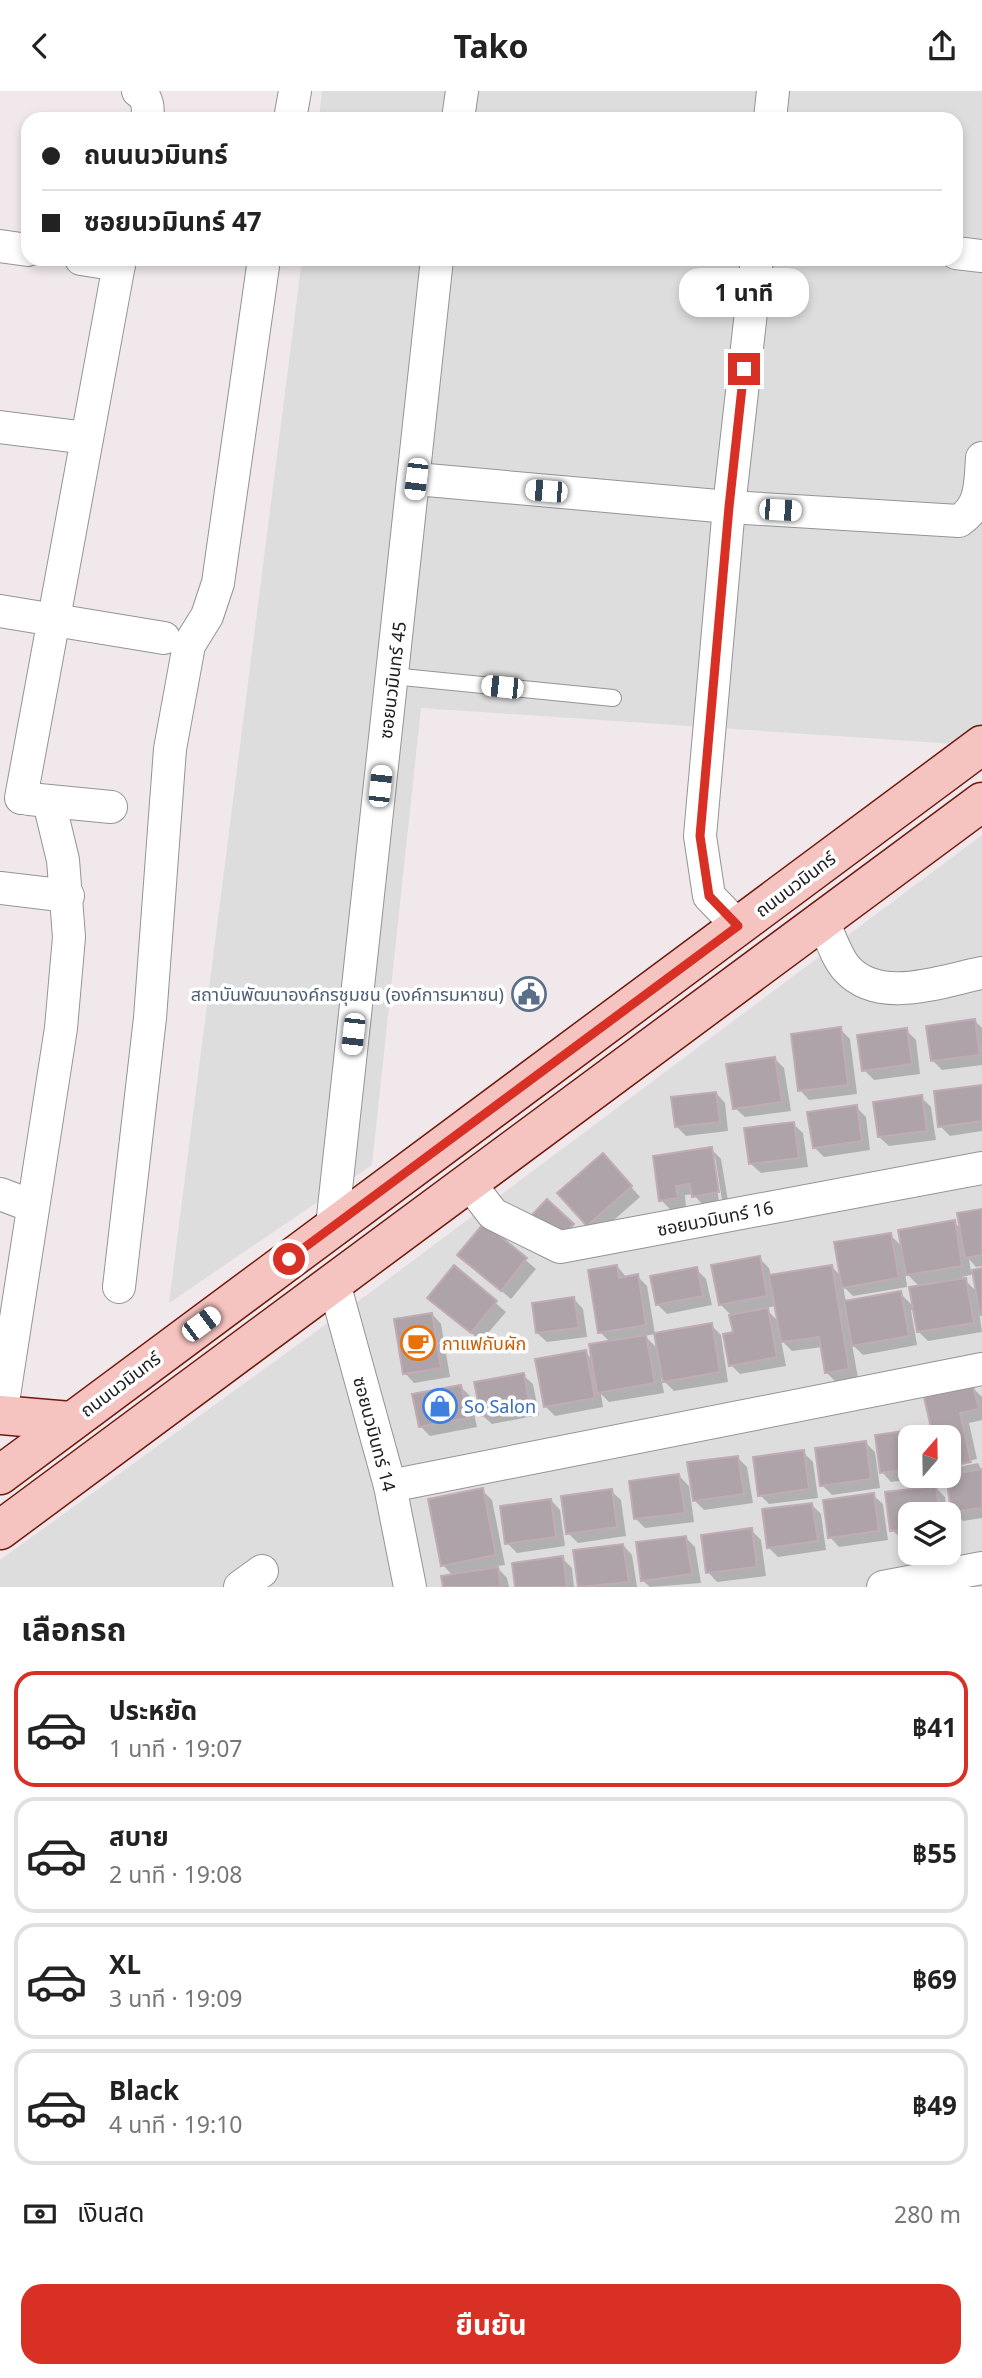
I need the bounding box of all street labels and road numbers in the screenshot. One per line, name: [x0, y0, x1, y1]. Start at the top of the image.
street label: ซอยนวมินทร์ 45: [373, 620, 411, 740]
street label: ถนนนวมินทร์: [750, 845, 841, 922]
street label: ซอยนวมินทร์ 16: [655, 1195, 775, 1241]
street label: ถนนนวมินทร์: [75, 1345, 166, 1422]
street label: ซอยนวมินทร์ 14: [348, 1374, 402, 1494]

